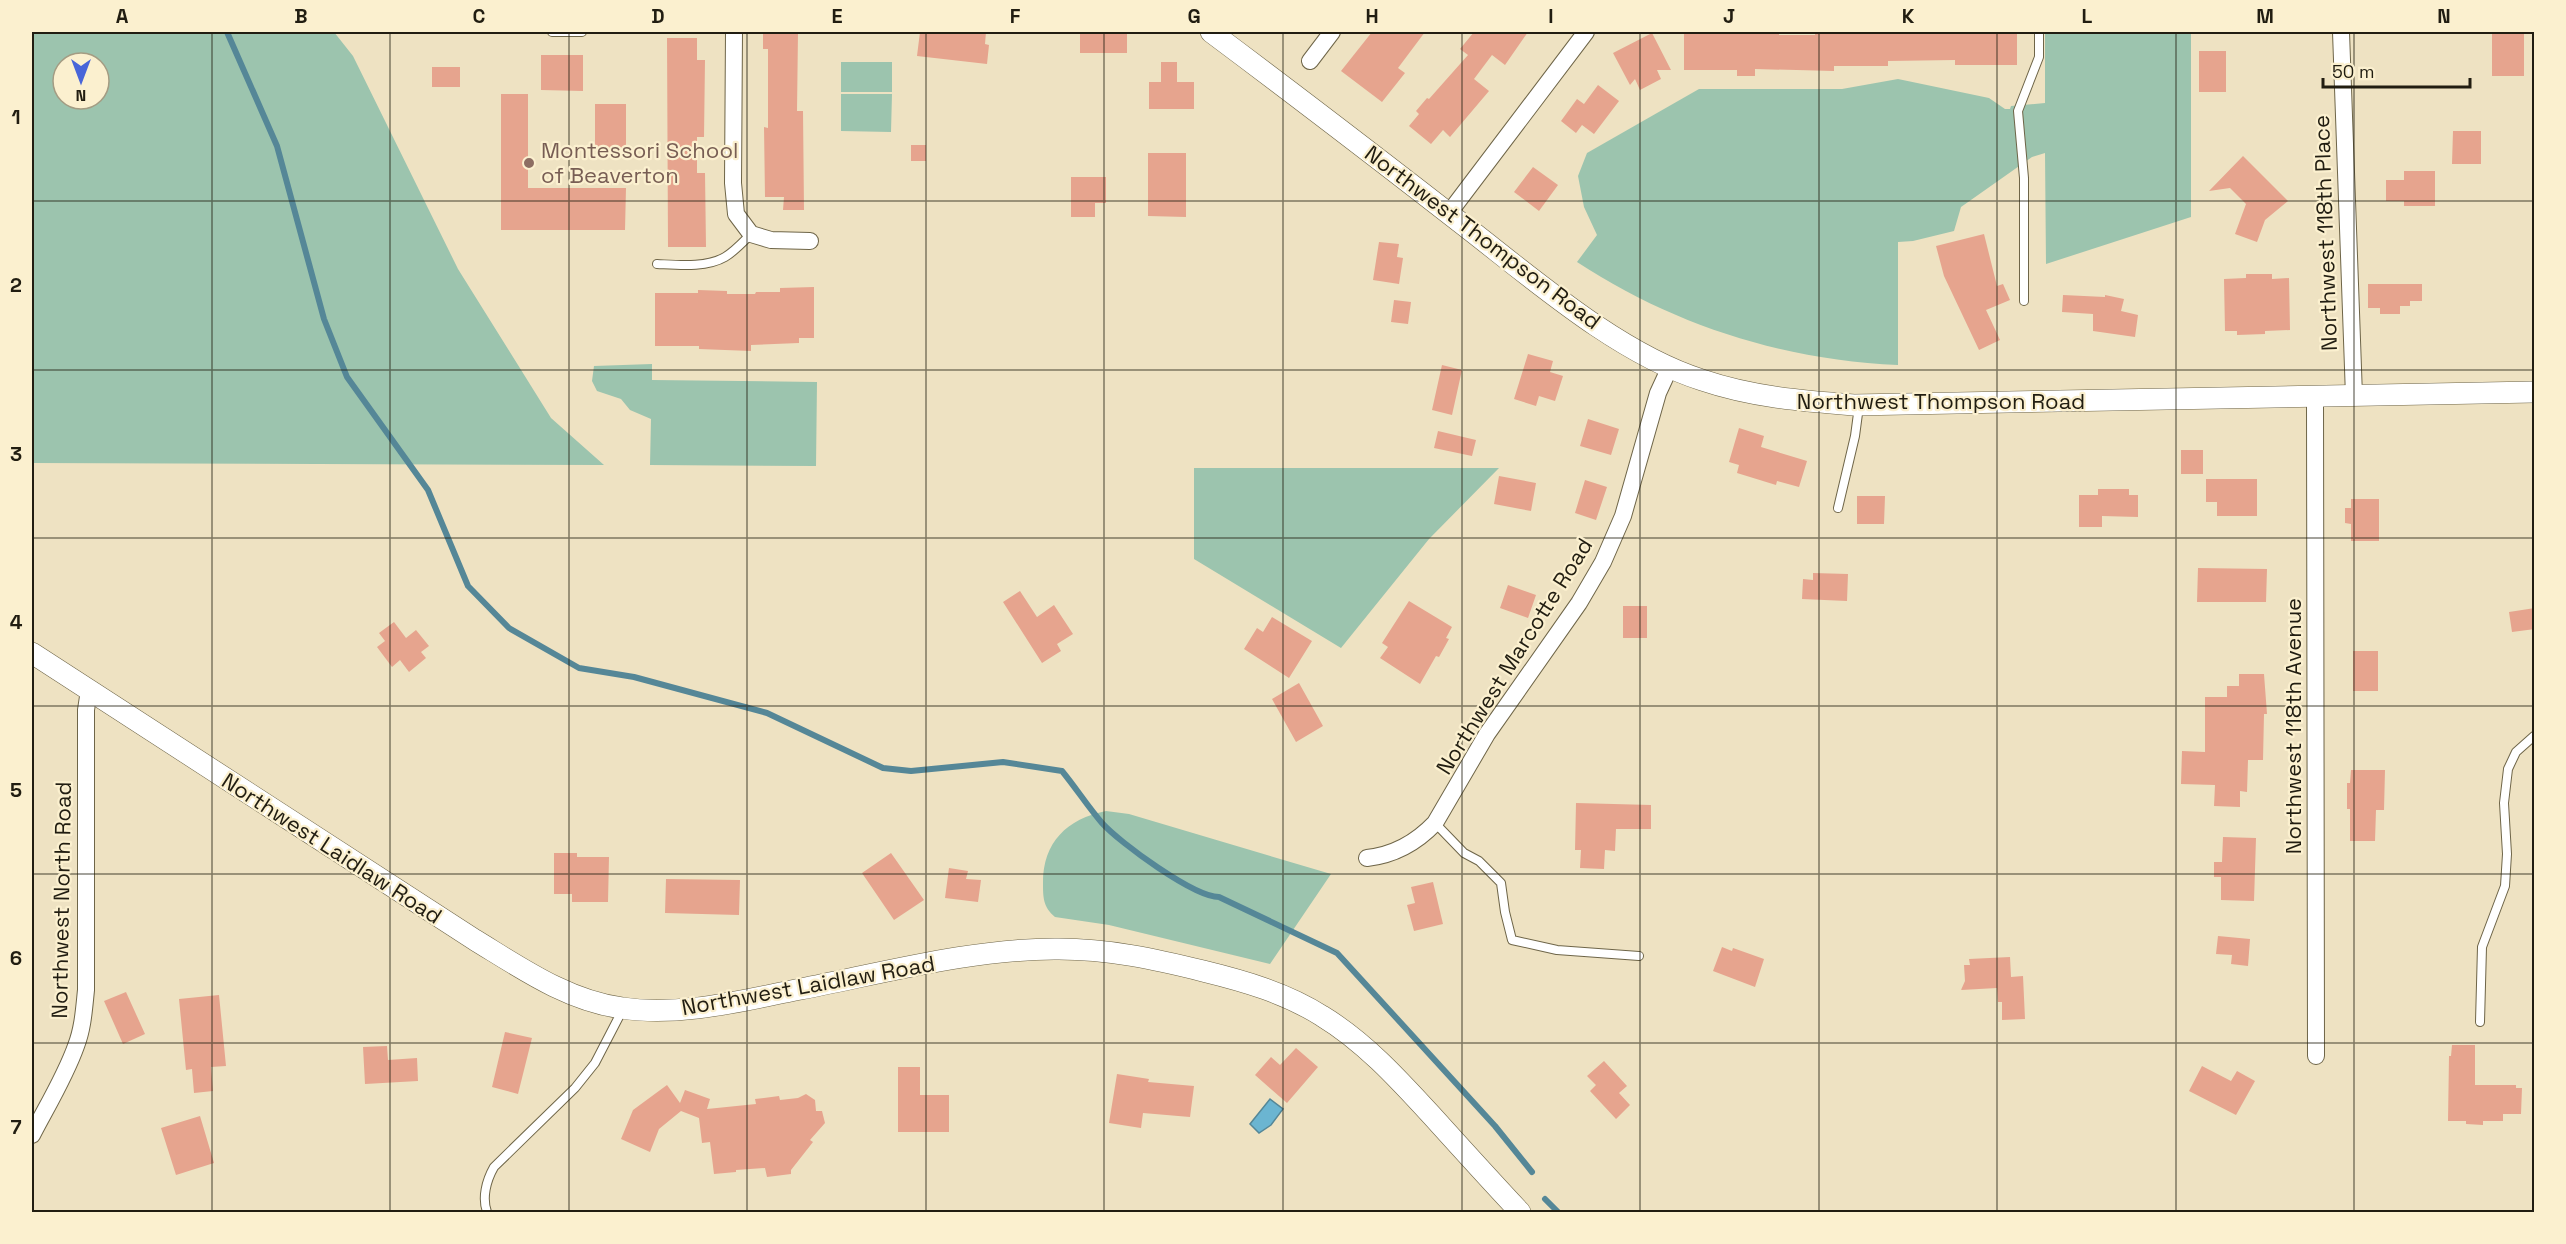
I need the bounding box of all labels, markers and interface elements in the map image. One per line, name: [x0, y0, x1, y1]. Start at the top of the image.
text: A: [116, 3, 129, 29]
text: B: [294, 3, 308, 29]
text: C: [473, 3, 486, 29]
text: D: [651, 3, 665, 29]
text: E: [831, 3, 843, 29]
text: F: [1010, 3, 1021, 29]
text: G: [1187, 3, 1201, 29]
text: H: [1365, 3, 1379, 29]
text: I: [1548, 3, 1554, 29]
text: J: [1723, 3, 1735, 29]
text: K: [1902, 3, 1915, 29]
text: L: [2082, 3, 2093, 29]
text: M: [2256, 3, 2274, 29]
text: N: [2437, 3, 2451, 29]
north arrow: [51, 51, 111, 111]
scale bar: [2323, 51, 2470, 89]
text: 50 m: [2332, 60, 2374, 83]
text: N: [76, 85, 86, 106]
text: 1: [11, 104, 21, 130]
street label: Northwest 118th Place: [2307, 115, 2343, 351]
place label: Montessori School of Beaverton: [541, 136, 738, 189]
street label: Northwest Thompson Road: [1359, 139, 1607, 335]
marker: Montessori School of Beaverton: [522, 156, 536, 170]
text: 2: [10, 272, 22, 298]
street label: Northwest Thompson Road: [1797, 387, 2085, 415]
text: 3: [10, 441, 22, 467]
street label: Northwest Marcotte Road: [1430, 532, 1598, 780]
street label: Northwest 118th Avenue: [2279, 598, 2307, 854]
text: 4: [10, 609, 23, 635]
street label: Northwest Laidlaw Road: [217, 766, 447, 930]
text: 5: [10, 777, 22, 803]
street label: Northwest North Road: [45, 781, 77, 1019]
text: 6: [10, 945, 22, 971]
street label: Northwest Laidlaw Road: [679, 949, 937, 1021]
text: 7: [10, 1114, 22, 1140]

